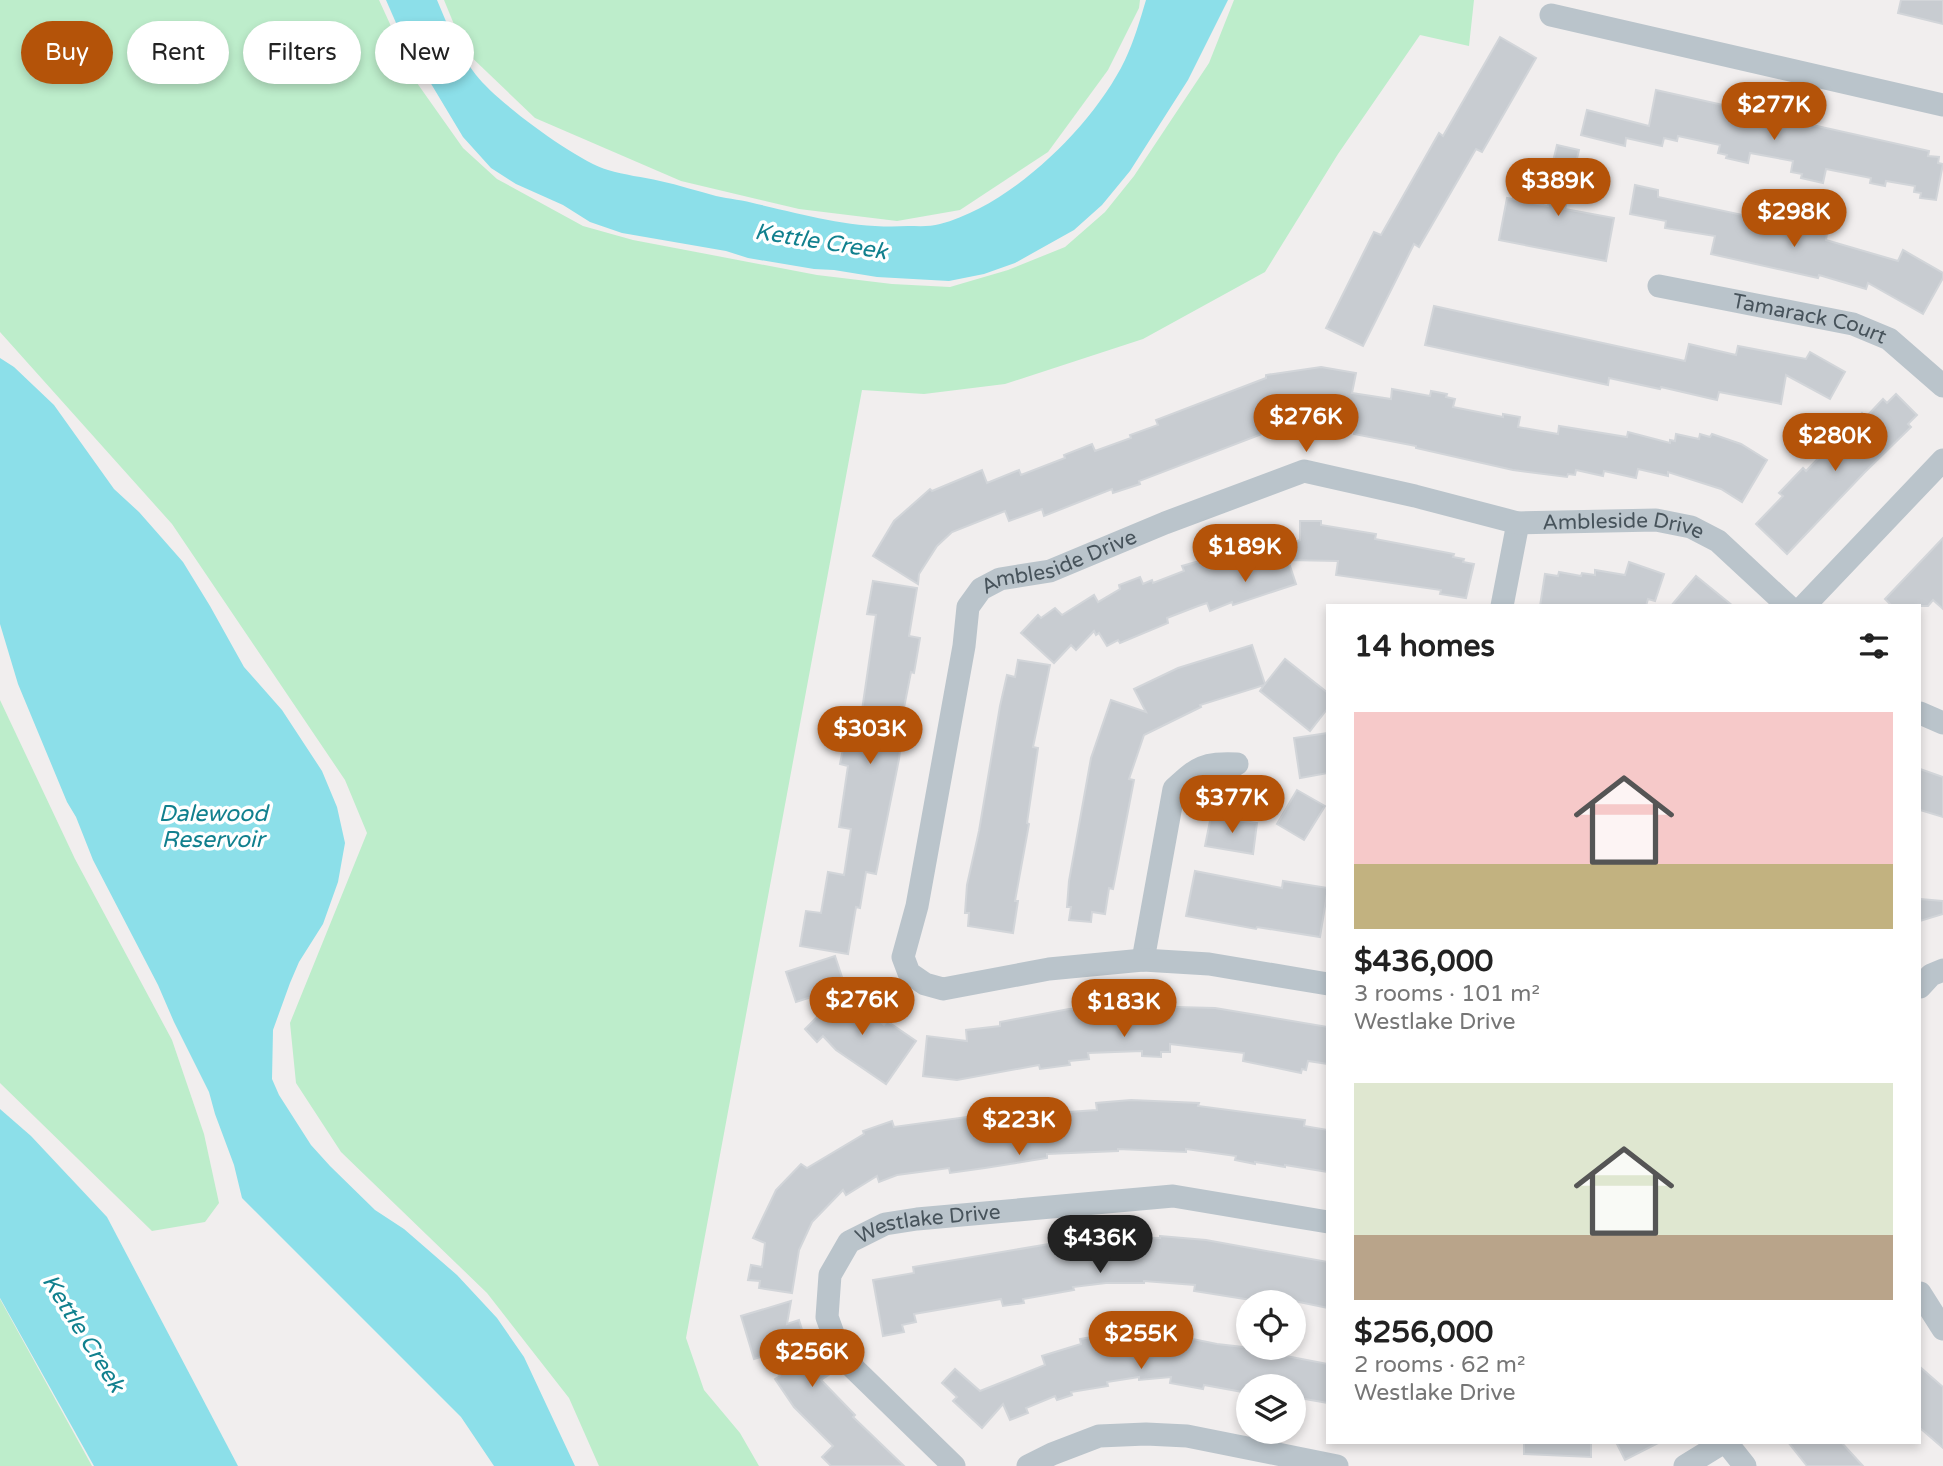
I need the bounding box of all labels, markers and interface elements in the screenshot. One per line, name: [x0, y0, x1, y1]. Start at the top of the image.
chip: Buy: [21, 21, 113, 84]
chip: Rent: [127, 21, 229, 84]
chip: Filters: [243, 21, 361, 84]
chip: New: [375, 21, 474, 84]
pin: $277K: [1725, 82, 1823, 142]
text: $277K: [1738, 91, 1810, 119]
pin: $389K: [1509, 158, 1607, 218]
text: $389K: [1522, 167, 1594, 195]
pin: $298K: [1745, 190, 1843, 249]
text: $298K: [1758, 198, 1830, 226]
water label: Kettle Creek: [753, 218, 890, 266]
street label: Tamarack Court: [1730, 289, 1890, 350]
pin: $276K: [1257, 394, 1355, 454]
text: $276K: [1270, 403, 1342, 431]
pin: $280K: [1786, 414, 1884, 473]
text: $280K: [1799, 422, 1871, 450]
street label: Ambleside Drive: [1542, 508, 1709, 545]
street label: Ambleside Drive: [977, 524, 1141, 600]
pin: $189K: [1196, 524, 1294, 584]
text: $189K: [1209, 533, 1281, 561]
icon: filters: [1855, 627, 1893, 665]
text: 14 homes: [1354, 628, 1495, 665]
pin: $303K: [821, 706, 919, 766]
text: $303K: [834, 715, 906, 743]
icon: home: [1561, 757, 1687, 883]
pin: $377K: [1183, 776, 1281, 835]
text: $377K: [1196, 784, 1268, 812]
water label: Dalewood Reservoir: [158, 800, 270, 854]
text: $436,000: [1354, 943, 1493, 980]
pin: $276K: [813, 978, 911, 1037]
pin: $183K: [1075, 979, 1173, 1039]
text: 3 rooms · 101 m²: [1354, 980, 1540, 1008]
text: $276K: [826, 986, 898, 1014]
text: $183K: [1088, 988, 1160, 1016]
text: Westlake Drive: [1354, 1008, 1516, 1036]
pin: $223K: [970, 1098, 1068, 1157]
text: $223K: [983, 1106, 1055, 1134]
icon: home: [1561, 1128, 1687, 1254]
street label: Westlake Drive: [852, 1200, 1002, 1250]
pin: $436K: [1051, 1216, 1149, 1275]
text: $436K: [1064, 1224, 1136, 1252]
water label: Kettle Creek: [36, 1269, 131, 1399]
map controls: [1236, 1290, 1306, 1444]
button: locate: [1236, 1290, 1306, 1360]
pin: $255K: [1092, 1312, 1190, 1371]
text: $256,000: [1354, 1314, 1493, 1351]
text: $255K: [1105, 1320, 1177, 1348]
pin: $256K: [763, 1330, 861, 1389]
text: $256K: [776, 1338, 848, 1366]
text: 2 rooms · 62 m²: [1354, 1351, 1525, 1379]
button: layers: [1236, 1374, 1306, 1444]
text: Westlake Drive: [1354, 1379, 1516, 1407]

